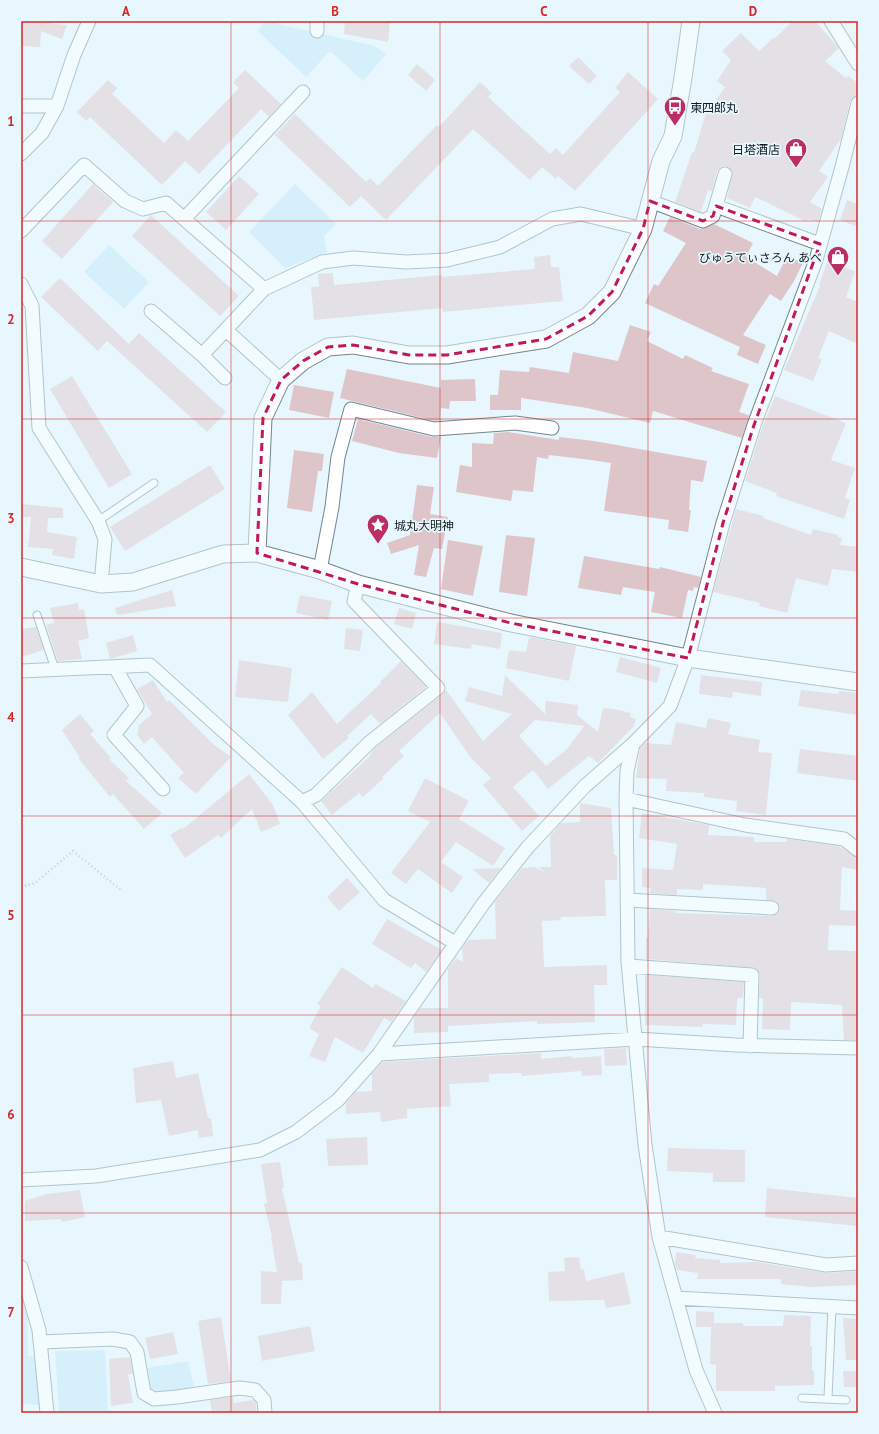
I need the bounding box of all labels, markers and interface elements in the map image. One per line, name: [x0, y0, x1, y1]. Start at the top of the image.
text: A: [122, 3, 130, 20]
text: B: [331, 3, 339, 20]
text: C: [540, 3, 548, 20]
text: D: [749, 3, 757, 20]
bus stop icon: 東四郎丸: [662, 94, 688, 127]
place label: 東四郎丸: [690, 100, 738, 115]
text: 1: [7, 113, 15, 130]
shop icon: 日塔酒店: [783, 136, 809, 169]
place label: 日塔酒店: [732, 142, 780, 157]
shop icon: びゅうてぃさろん あべ: [825, 244, 851, 277]
place label: びゅうてぃさろん あべ: [699, 250, 822, 265]
text: 2: [7, 311, 15, 328]
text: 3: [7, 510, 15, 527]
place icon: 城丸大明神: [365, 512, 391, 545]
place label: 城丸大明神: [394, 518, 454, 533]
text: 4: [7, 709, 15, 726]
text: 5: [7, 907, 15, 924]
text: 6: [7, 1106, 15, 1123]
text: 7: [7, 1304, 15, 1321]

